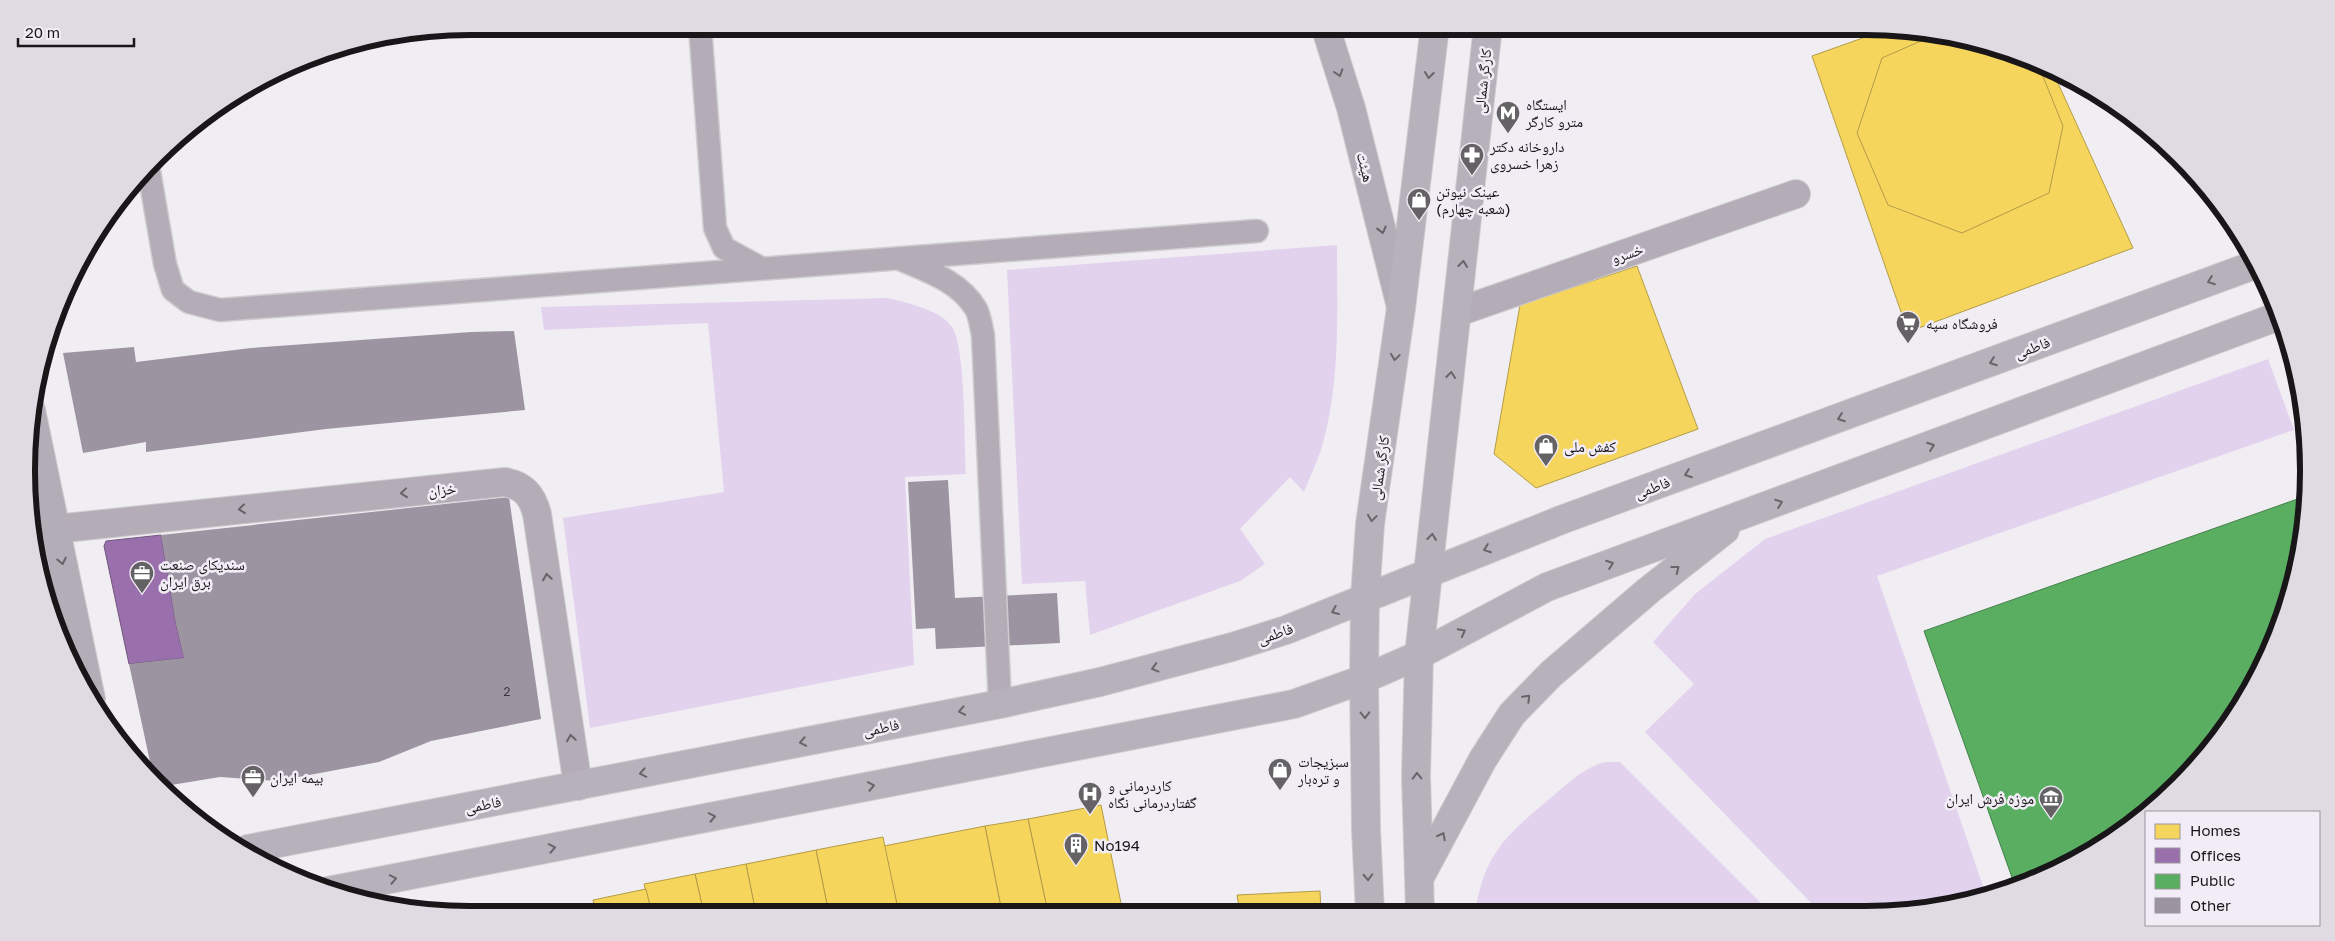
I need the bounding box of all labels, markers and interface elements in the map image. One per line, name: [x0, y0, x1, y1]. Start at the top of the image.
scale bar: [18, 15, 134, 47]
text: 20 m: [25, 23, 60, 41]
street label: کارگر شمالی: [1470, 48, 1496, 115]
one-way arrow: [1333, 68, 1343, 77]
one-way arrow: [1424, 71, 1435, 79]
place label: ایستگاه مترو کارگر: [1525, 95, 1583, 131]
metro station icon: ایستگاه مترو کارگر: [1495, 100, 1521, 134]
place label: داروخانه دکتر زهرا خسروی: [1489, 137, 1564, 174]
pharmacy icon: داروخانه دکتر زهرا خسروی: [1459, 142, 1485, 176]
street label: هیئت: [1353, 150, 1378, 184]
place label: عینک نیوتن (شعبه چهارم): [1436, 182, 1511, 219]
shop icon: عینک نیوتن (شعبه چهارم): [1406, 187, 1432, 221]
one-way arrow: [1376, 225, 1387, 234]
street label: خسرو: [1609, 239, 1646, 268]
one-way arrow: [1457, 260, 1468, 268]
one-way arrow: [2207, 275, 2216, 285]
supermarket icon: فروشگاه سپه: [1895, 310, 1921, 344]
place label: فروشگاه سپه: [1926, 314, 1998, 333]
street label: فاطمی: [2012, 332, 2053, 364]
one-way arrow: [1390, 353, 1401, 361]
one-way arrow: [1989, 356, 1998, 366]
one-way arrow: [1445, 371, 1456, 379]
one-way arrow: [1837, 412, 1845, 422]
shop icon: کفش ملی: [1533, 433, 1559, 467]
street label: کارگر شمالی: [1366, 434, 1394, 502]
place label: کفش ملی: [1564, 437, 1616, 457]
one-way arrow: [1926, 442, 1935, 452]
one-way arrow: [1684, 468, 1693, 478]
street label: فاطمی: [1632, 472, 1673, 504]
street label: خزان: [427, 479, 458, 501]
one-way arrow: [400, 487, 408, 498]
one-way arrow: [1774, 498, 1782, 508]
one-way arrow: [238, 503, 246, 514]
one-way arrow: [1367, 513, 1377, 522]
one-way arrow: [1426, 532, 1437, 540]
one-way arrow: [1483, 543, 1492, 553]
place label: سندیکای صنعت برق ایران: [160, 555, 245, 592]
one-way arrow: [56, 556, 67, 565]
office icon: سندیکای صنعت برق ایران: [129, 560, 155, 594]
one-way arrow: [1605, 560, 1613, 570]
one-way arrow: [1670, 566, 1679, 574]
one-way arrow: [542, 573, 552, 582]
one-way arrow: [1331, 605, 1340, 615]
street label: فاطمی: [1255, 619, 1296, 649]
one-way arrow: [1457, 628, 1466, 638]
one-way arrow: [1151, 662, 1159, 672]
house number: 2: [504, 684, 511, 699]
one-way arrow: [1522, 695, 1531, 704]
one-way arrow: [958, 706, 967, 716]
one-way arrow: [1360, 712, 1370, 719]
street label: فاطمی: [861, 715, 901, 741]
one-way arrow: [566, 734, 577, 742]
one-way arrow: [798, 737, 807, 747]
place label: سبزیجات و تره‌بار: [1297, 752, 1349, 788]
shop icon: سبزیجات و تره‌بار: [1267, 757, 1293, 791]
office icon: بیمه ایران: [240, 764, 266, 798]
place label: بیمه ایران: [270, 768, 323, 788]
one-way arrow: [639, 768, 648, 778]
one-way arrow: [1412, 772, 1422, 780]
place label: کاردرمانی و گفتاردرمانی نگاه: [1108, 776, 1197, 813]
one-way arrow: [867, 781, 876, 792]
hospital icon: کاردرمانی و گفتاردرمانی نگاه: [1077, 781, 1103, 815]
museum icon: موزه فرش ایران: [2038, 785, 2064, 819]
place label: موزه فرش ایران: [1946, 789, 2034, 809]
street label: فاطمی: [463, 792, 503, 818]
legend: [2145, 811, 2320, 926]
one-way arrow: [707, 812, 716, 822]
text: Homes: [2190, 821, 2240, 839]
building icon: No194: [1063, 832, 1089, 866]
one-way arrow: [1436, 832, 1446, 841]
place label: No194: [1094, 836, 1140, 854]
one-way arrow: [548, 843, 557, 853]
text: Offices: [2190, 846, 2241, 864]
text: Public: [2190, 871, 2235, 889]
one-way arrow: [1363, 873, 1374, 881]
one-way arrow: [388, 874, 397, 884]
text: Other: [2190, 896, 2231, 914]

